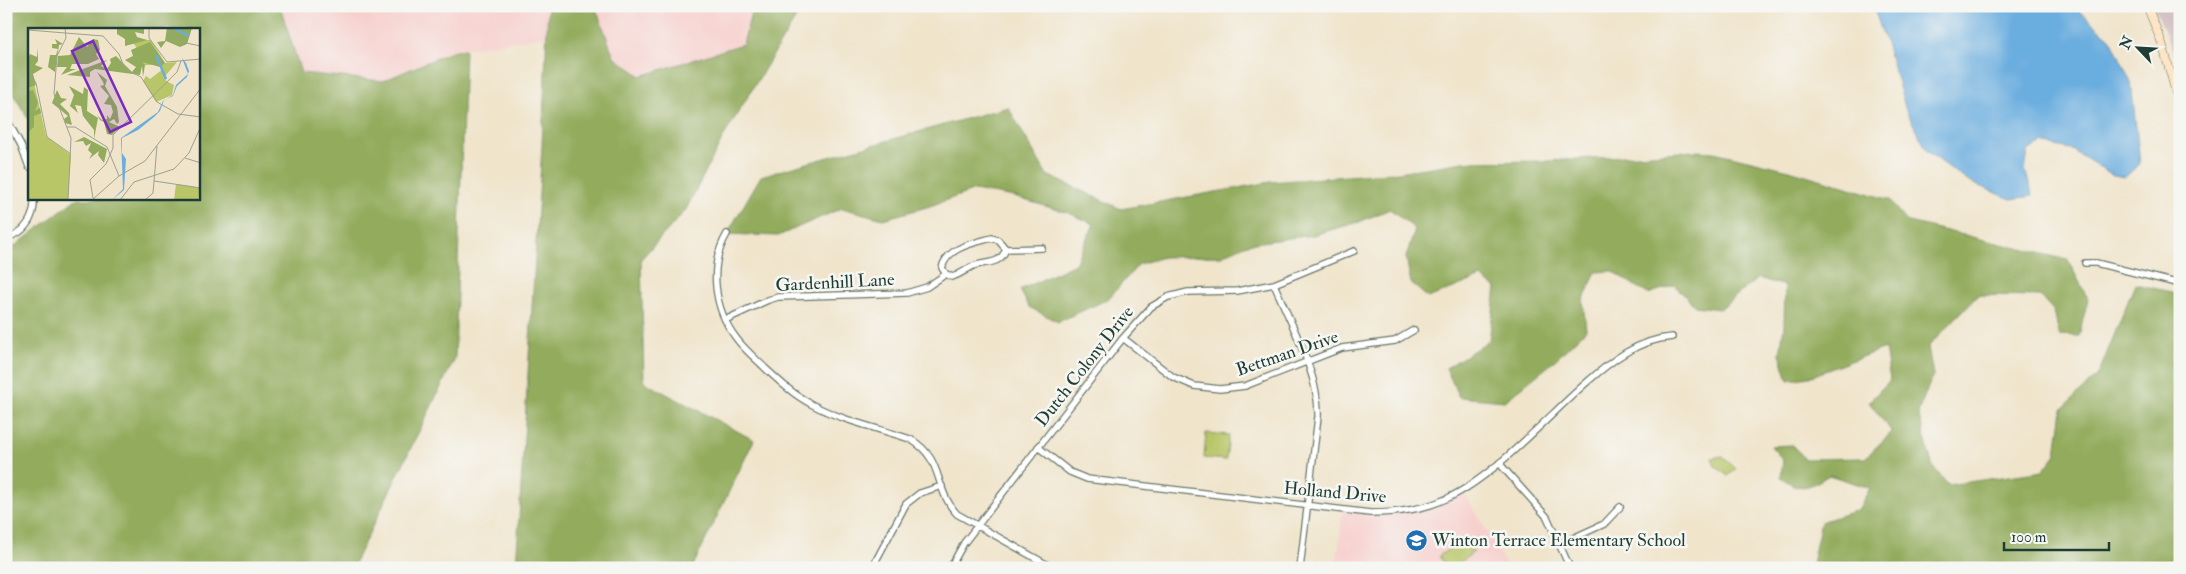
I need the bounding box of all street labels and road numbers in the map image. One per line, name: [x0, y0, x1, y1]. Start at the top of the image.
street label: Gardenhill Lane: [775, 268, 896, 297]
street label: Dutch Colony Drive: [1030, 301, 1139, 431]
street label: Bettman Drive: [1233, 325, 1342, 382]
street label: Holland Drive: [1283, 477, 1388, 508]

